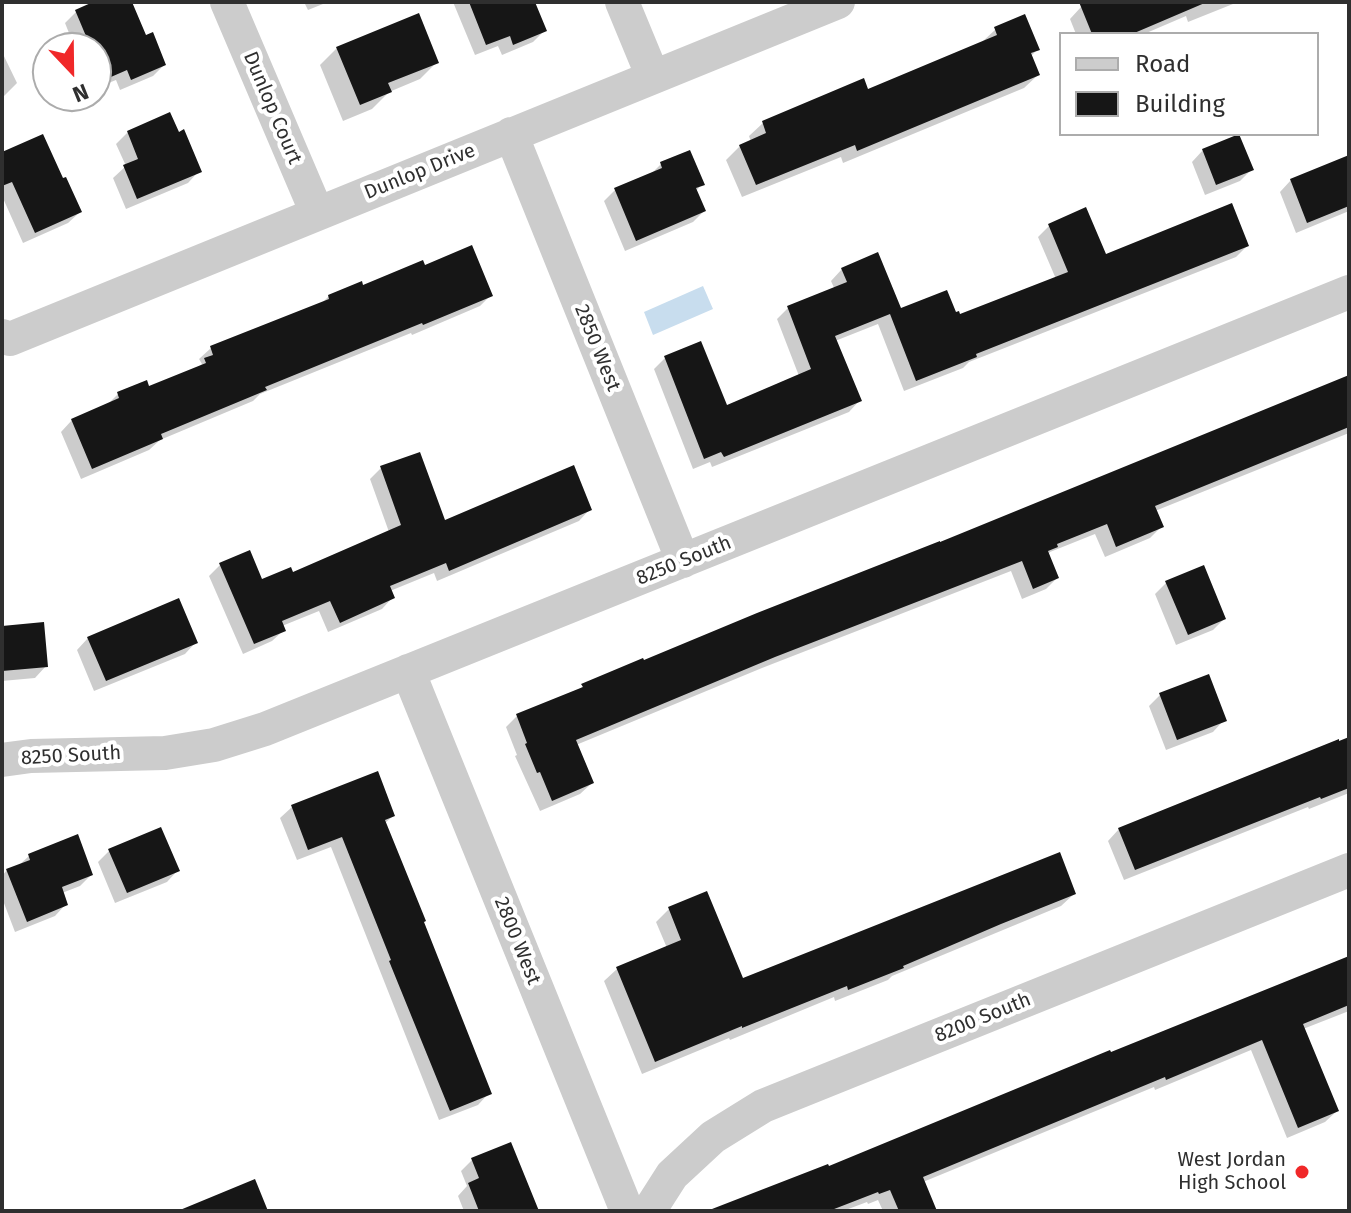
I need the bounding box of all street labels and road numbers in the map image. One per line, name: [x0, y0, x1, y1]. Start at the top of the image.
street label: Dunlop Court: [238, 48, 306, 168]
street label: Dunlop Drive: [361, 139, 479, 205]
street label: 2850 West: [569, 301, 625, 395]
street label: 8250 South: [633, 531, 735, 591]
street label: 8250 South: [20, 741, 122, 771]
street label: 2800 West: [489, 894, 545, 988]
street label: 8200 South: [931, 988, 1035, 1048]

